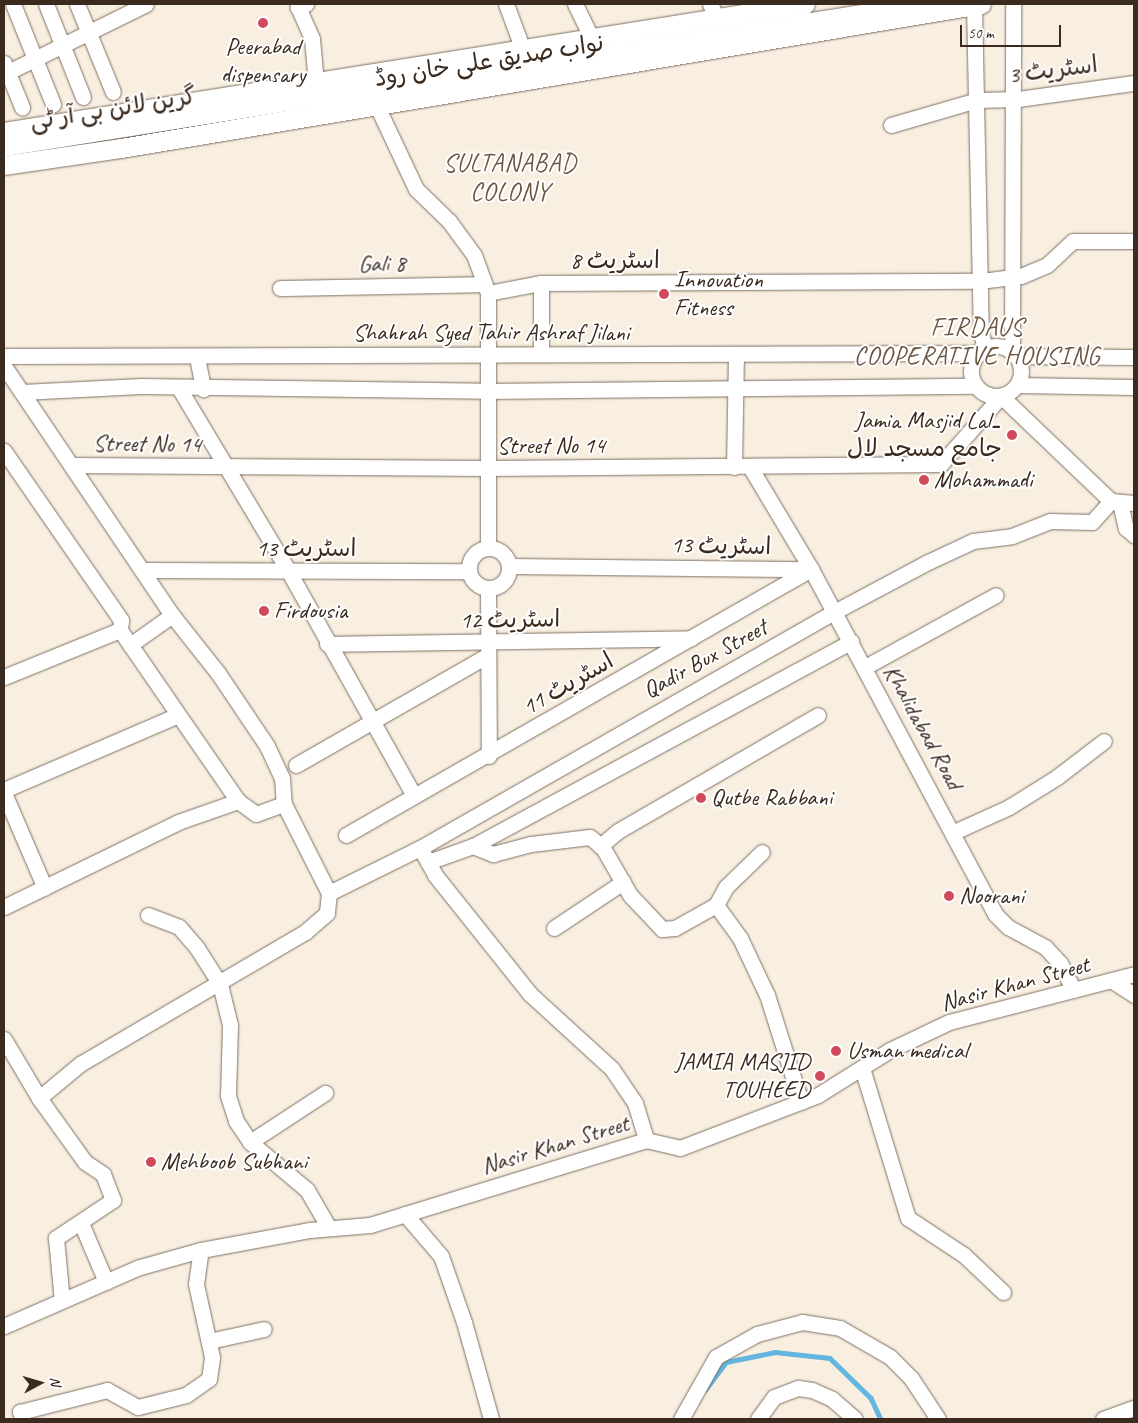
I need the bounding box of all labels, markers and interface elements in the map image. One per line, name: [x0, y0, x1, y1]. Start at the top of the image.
scale bar: [963, 15, 1064, 47]
marker: Peerabad dispensary: [256, 16, 270, 30]
text: 50 m: [968, 24, 994, 43]
street label: نواب صدیق علی خان روڈ: [372, 29, 606, 93]
place label: Peerabad dispensary: [221, 33, 305, 89]
street label: اسٹریٹ 3: [1007, 50, 1099, 90]
street label: گرین لائن بی آر ٹی: [28, 82, 198, 136]
district label: SULTANABAD COLONY: [442, 149, 578, 208]
street label: اسٹریٹ 8: [570, 247, 660, 275]
street label: Gali 8: [358, 249, 406, 279]
place label: Innovation Fitness: [674, 266, 763, 322]
marker: Innovation Fitness: [658, 288, 670, 300]
district label: FIRDAUS COOPERATIVE HOUSING: [852, 313, 1102, 372]
street label: Shahrah Syed Tahir Ashraf Jilani: [353, 319, 629, 347]
place label: Jamia Masjid Lal۔ جامع مسجد لال: [847, 407, 1002, 463]
street label: Street No 14: [93, 429, 201, 459]
marker: Jamia Masjid Lal۔ جامع مسجد لال: [1006, 429, 1018, 441]
street label: Street No 14: [497, 432, 605, 460]
place label: Mohammadi: [934, 466, 1032, 494]
marker: Mohammadi: [918, 474, 930, 486]
street label: اسٹریٹ 13: [670, 531, 772, 561]
street label: اسٹریٹ 13: [256, 535, 356, 563]
place label: Firdousia: [274, 597, 347, 625]
marker: Firdousia: [258, 605, 270, 617]
street label: اسٹریٹ 12: [459, 605, 561, 635]
street label: Qadir Bux Street: [637, 613, 773, 705]
street label: اسٹریٹ 11: [517, 646, 619, 722]
street label: Khalidabad Road: [877, 660, 969, 794]
place label: Qutbe Rabbani: [711, 784, 833, 812]
marker: Qutbe Rabbani: [695, 792, 707, 804]
place label: Noorani: [959, 882, 1024, 910]
marker: Noorani: [943, 890, 955, 902]
street label: Nasir Khan Street: [937, 950, 1093, 1018]
place label: Usman medical: [847, 1037, 967, 1065]
marker: Usman medical: [829, 1044, 843, 1058]
place label: JAMIA MASJID TOUHEED: [675, 1048, 810, 1104]
marker: JAMIA MASJID TOUHEED: [814, 1070, 826, 1082]
street label: Nasir Khan Street: [477, 1109, 633, 1181]
place label: Mehboob Subhani: [161, 1148, 307, 1176]
marker: Mehboob Subhani: [145, 1156, 157, 1168]
north arrow: [15, 1358, 65, 1408]
text: N: [47, 1376, 64, 1387]

